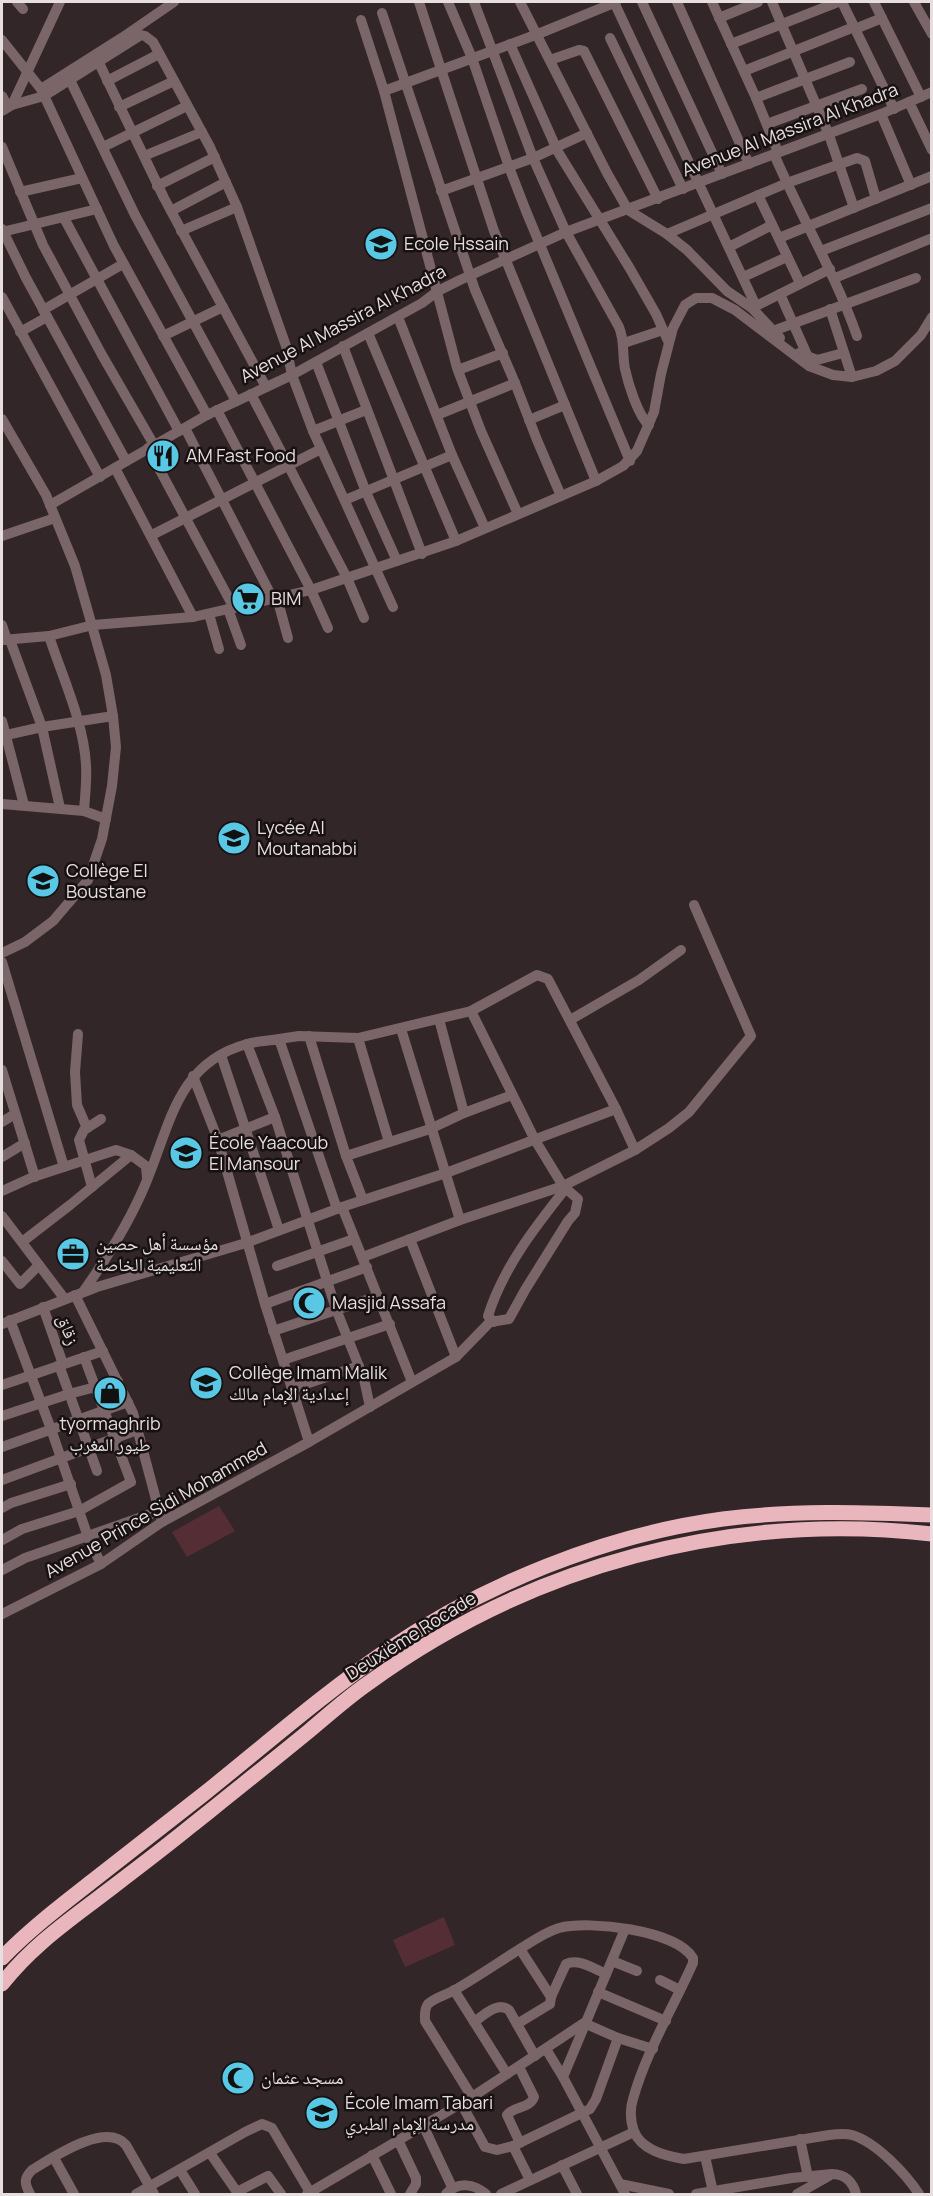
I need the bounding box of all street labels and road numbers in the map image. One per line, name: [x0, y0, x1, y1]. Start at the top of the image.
street label: Avenue Al Massira Al Khadra: [678, 77, 901, 181]
street label: Avenue Al Massira Al Khadra: [235, 259, 450, 388]
street label: زقاق: [52, 1311, 85, 1348]
street label: Avenue Prince Sidi Mohammed: [40, 1435, 271, 1583]
street label: Deuxième Rocade: [341, 1585, 480, 1685]

